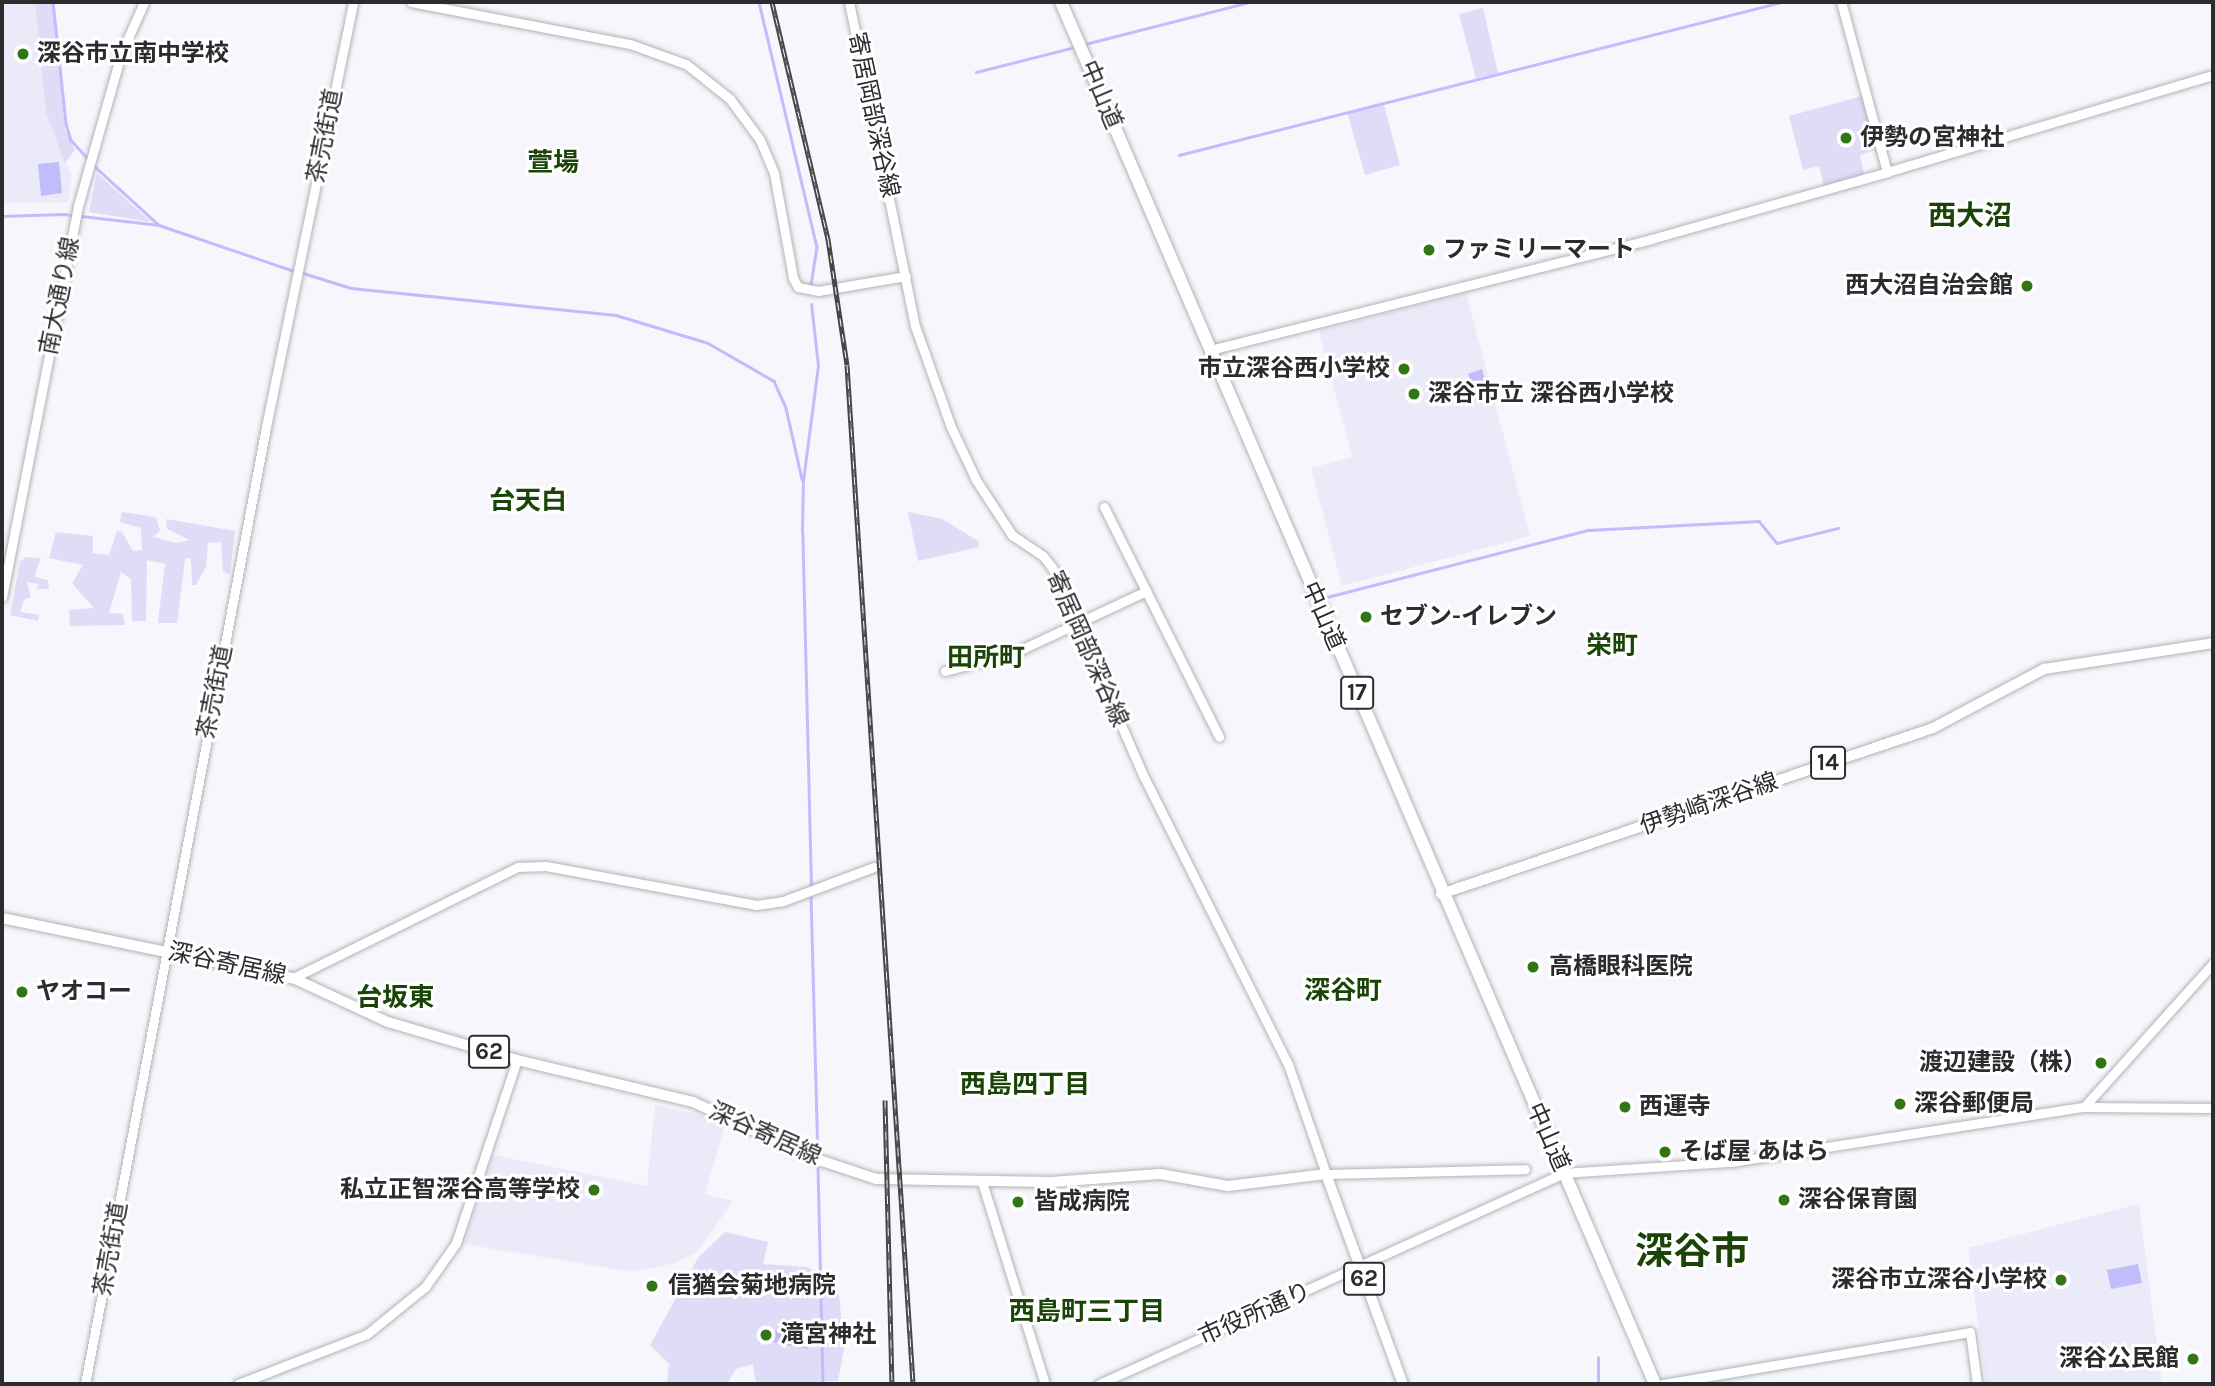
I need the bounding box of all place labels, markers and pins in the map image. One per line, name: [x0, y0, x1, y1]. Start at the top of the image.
place label: 深谷市立南中学校: [37, 40, 229, 68]
marker: 深谷市立南中学校: [15, 46, 31, 62]
place label: 伊勢の宮神社: [1860, 124, 2004, 152]
marker: 伊勢の宮神社: [1838, 130, 1854, 146]
place label: ファミリーマート: [1443, 236, 1635, 264]
marker: ファミリーマート: [1421, 242, 1437, 258]
place label: 西大沼自治会館: [1845, 272, 2013, 300]
marker: 西大沼自治会館: [2019, 278, 2035, 294]
place label: 市立深谷西小学校: [1198, 355, 1390, 383]
marker: 市立深谷西小学校: [1396, 361, 1412, 377]
place label: 深谷市立 深谷西小学校: [1428, 380, 1674, 408]
marker: 深谷市立 深谷西小学校: [1406, 386, 1422, 402]
place label: セブン-イレブン: [1380, 603, 1557, 631]
marker: セブン-イレブン: [1358, 609, 1374, 625]
place label: 高橋眼科医院: [1549, 953, 1693, 981]
marker: 高橋眼科医院: [1523, 957, 1543, 977]
place label: ヤオコー: [36, 978, 132, 1006]
marker: ヤオコー: [14, 984, 30, 1000]
place label: 渡辺建設（株）: [1919, 1049, 2087, 1077]
marker: 渡辺建設（株）: [2093, 1055, 2109, 1071]
place label: 深谷郵便局: [1914, 1090, 2034, 1118]
place label: 西運寺: [1639, 1093, 1711, 1121]
marker: 深谷郵便局: [1892, 1096, 1908, 1112]
marker: 西運寺: [1617, 1099, 1633, 1115]
place label: そば屋 あはら: [1679, 1138, 1829, 1166]
marker: そば屋 あはら: [1657, 1144, 1673, 1160]
place label: 私立正智深谷高等学校: [340, 1176, 580, 1204]
marker: 私立正智深谷高等学校: [586, 1182, 602, 1198]
place label: 深谷保育園: [1798, 1186, 1918, 1214]
place label: 皆成病院: [1034, 1188, 1130, 1216]
marker: 皆成病院: [1008, 1192, 1028, 1212]
marker: 深谷保育園: [1776, 1192, 1792, 1208]
place label: 深谷市立深谷小学校: [1831, 1266, 2047, 1294]
place label: 信猶会菊地病院: [668, 1272, 836, 1300]
marker: 深谷市立深谷小学校: [2053, 1272, 2069, 1288]
marker: 信猶会菊地病院: [642, 1276, 662, 1296]
place label: 滝宮神社: [780, 1321, 876, 1349]
marker: 滝宮神社: [758, 1327, 774, 1343]
place label: 深谷公民館: [2059, 1345, 2179, 1373]
marker: 深谷公民館: [2185, 1351, 2201, 1367]

